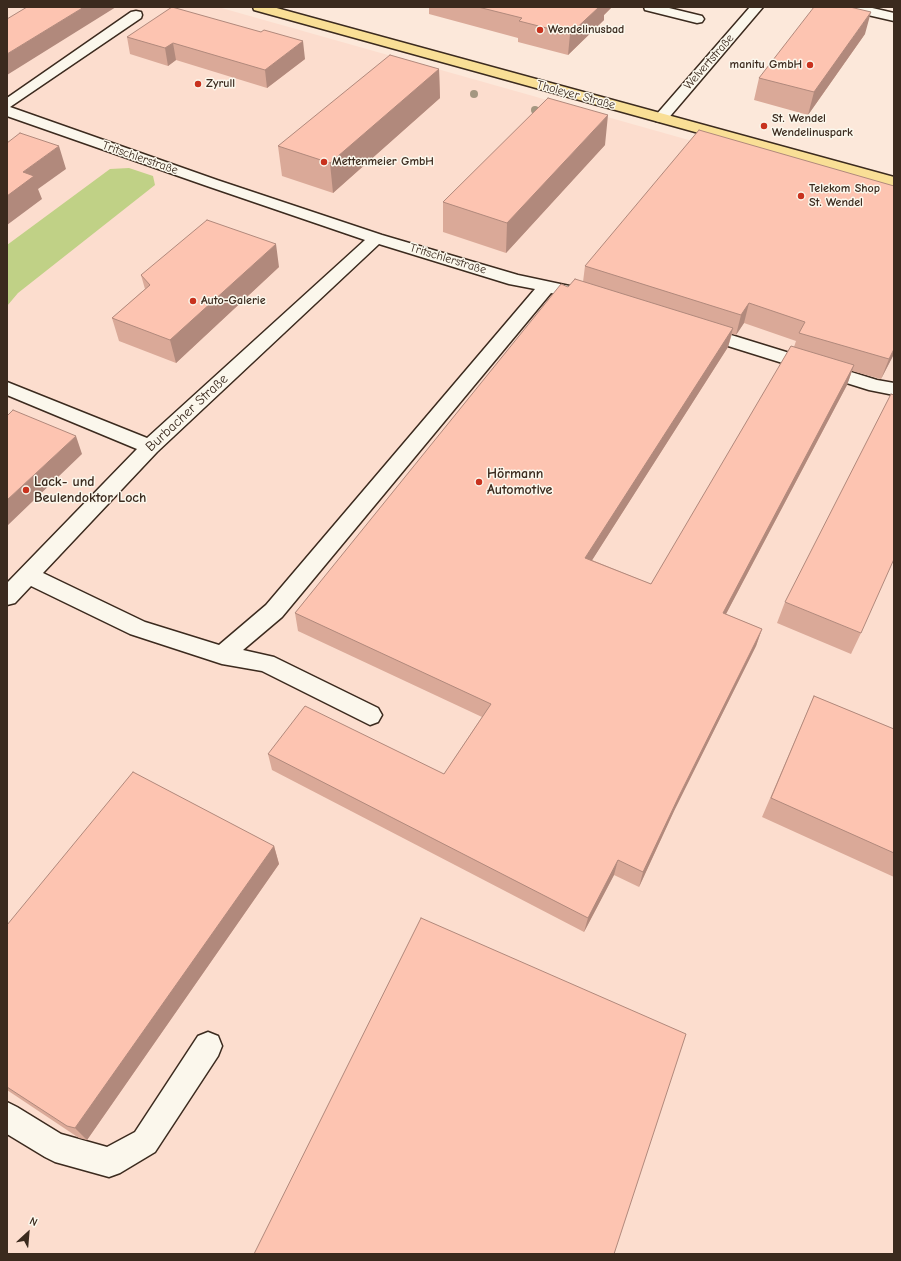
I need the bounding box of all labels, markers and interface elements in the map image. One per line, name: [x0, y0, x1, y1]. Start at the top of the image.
place label: Wendelinusbad: [548, 23, 624, 37]
marker: Wendelinusbad: [535, 25, 545, 35]
street label: Welvertstraße: [681, 31, 737, 93]
place label: manitu GmbH: [730, 58, 802, 72]
marker: manitu GmbH: [805, 60, 815, 70]
place label: Zyrull: [206, 77, 235, 91]
street label: Tholeyer Straße: [535, 78, 617, 112]
marker: Zyrull: [193, 79, 203, 89]
place label: St. Wendel Wendelinuspark: [772, 112, 853, 140]
marker: St. Wendel Wendelinuspark: [759, 121, 769, 131]
street label: Tritschlerstraße: [100, 138, 180, 178]
place label: Mettenmeier GmbH: [332, 155, 434, 169]
marker: Mettenmeier GmbH: [319, 157, 329, 167]
place label: Telekom Shop St. Wendel: [809, 182, 880, 210]
marker: Telekom Shop St. Wendel: [796, 191, 806, 201]
street label: Tritschlerstraße: [408, 241, 488, 277]
place label: Auto-Galerie: [201, 294, 266, 308]
marker: Auto-Galerie: [188, 296, 198, 306]
street label: Burbacher Straße: [142, 371, 232, 455]
place label: Hörmann Automotive: [487, 466, 552, 498]
place label: Lack- und Beulendoktor Loch: [34, 474, 146, 506]
marker: Hörmann Automotive: [474, 477, 484, 487]
marker: Lack- und Beulendoktor Loch: [21, 485, 31, 495]
north arrow: [8, 1213, 48, 1253]
text: N: [27, 1214, 40, 1229]

